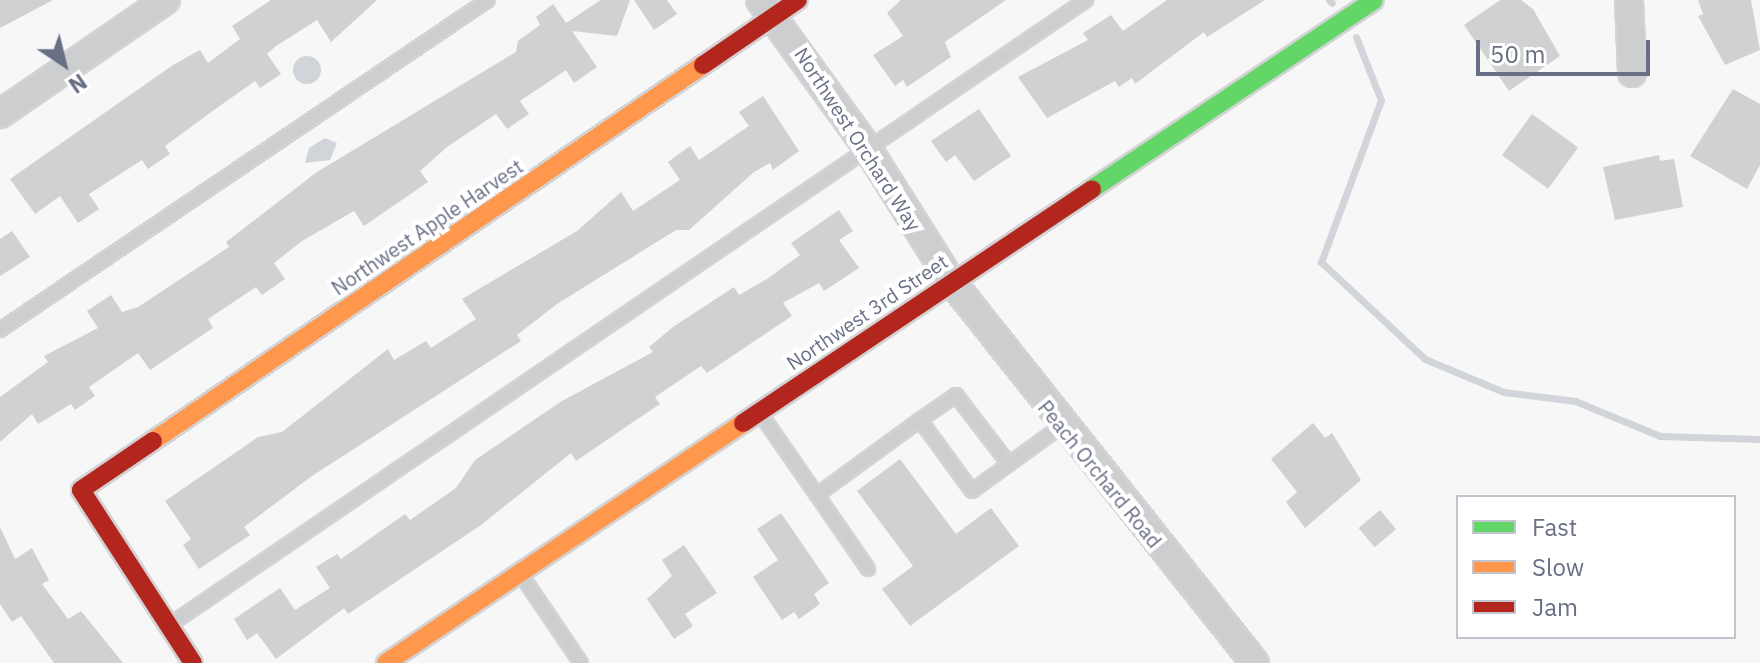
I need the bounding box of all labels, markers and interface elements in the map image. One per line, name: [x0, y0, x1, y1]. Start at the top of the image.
north arrow: [24, 24, 104, 104]
scale bar: [1480, 24, 1654, 74]
text: 50 m: [1490, 38, 1545, 70]
street label: Northwest Orchard Way: [790, 43, 926, 235]
text: N: [63, 68, 93, 101]
street label: Northwest Apple Harvest: [327, 154, 527, 300]
street label: Northwest 3rd Street: [782, 249, 952, 375]
street label: Peach Orchard Road: [1033, 396, 1167, 552]
legend: [1456, 495, 1736, 639]
text: Fast: [1532, 511, 1577, 543]
text: Slow: [1532, 551, 1584, 583]
text: Jam: [1532, 591, 1578, 623]

